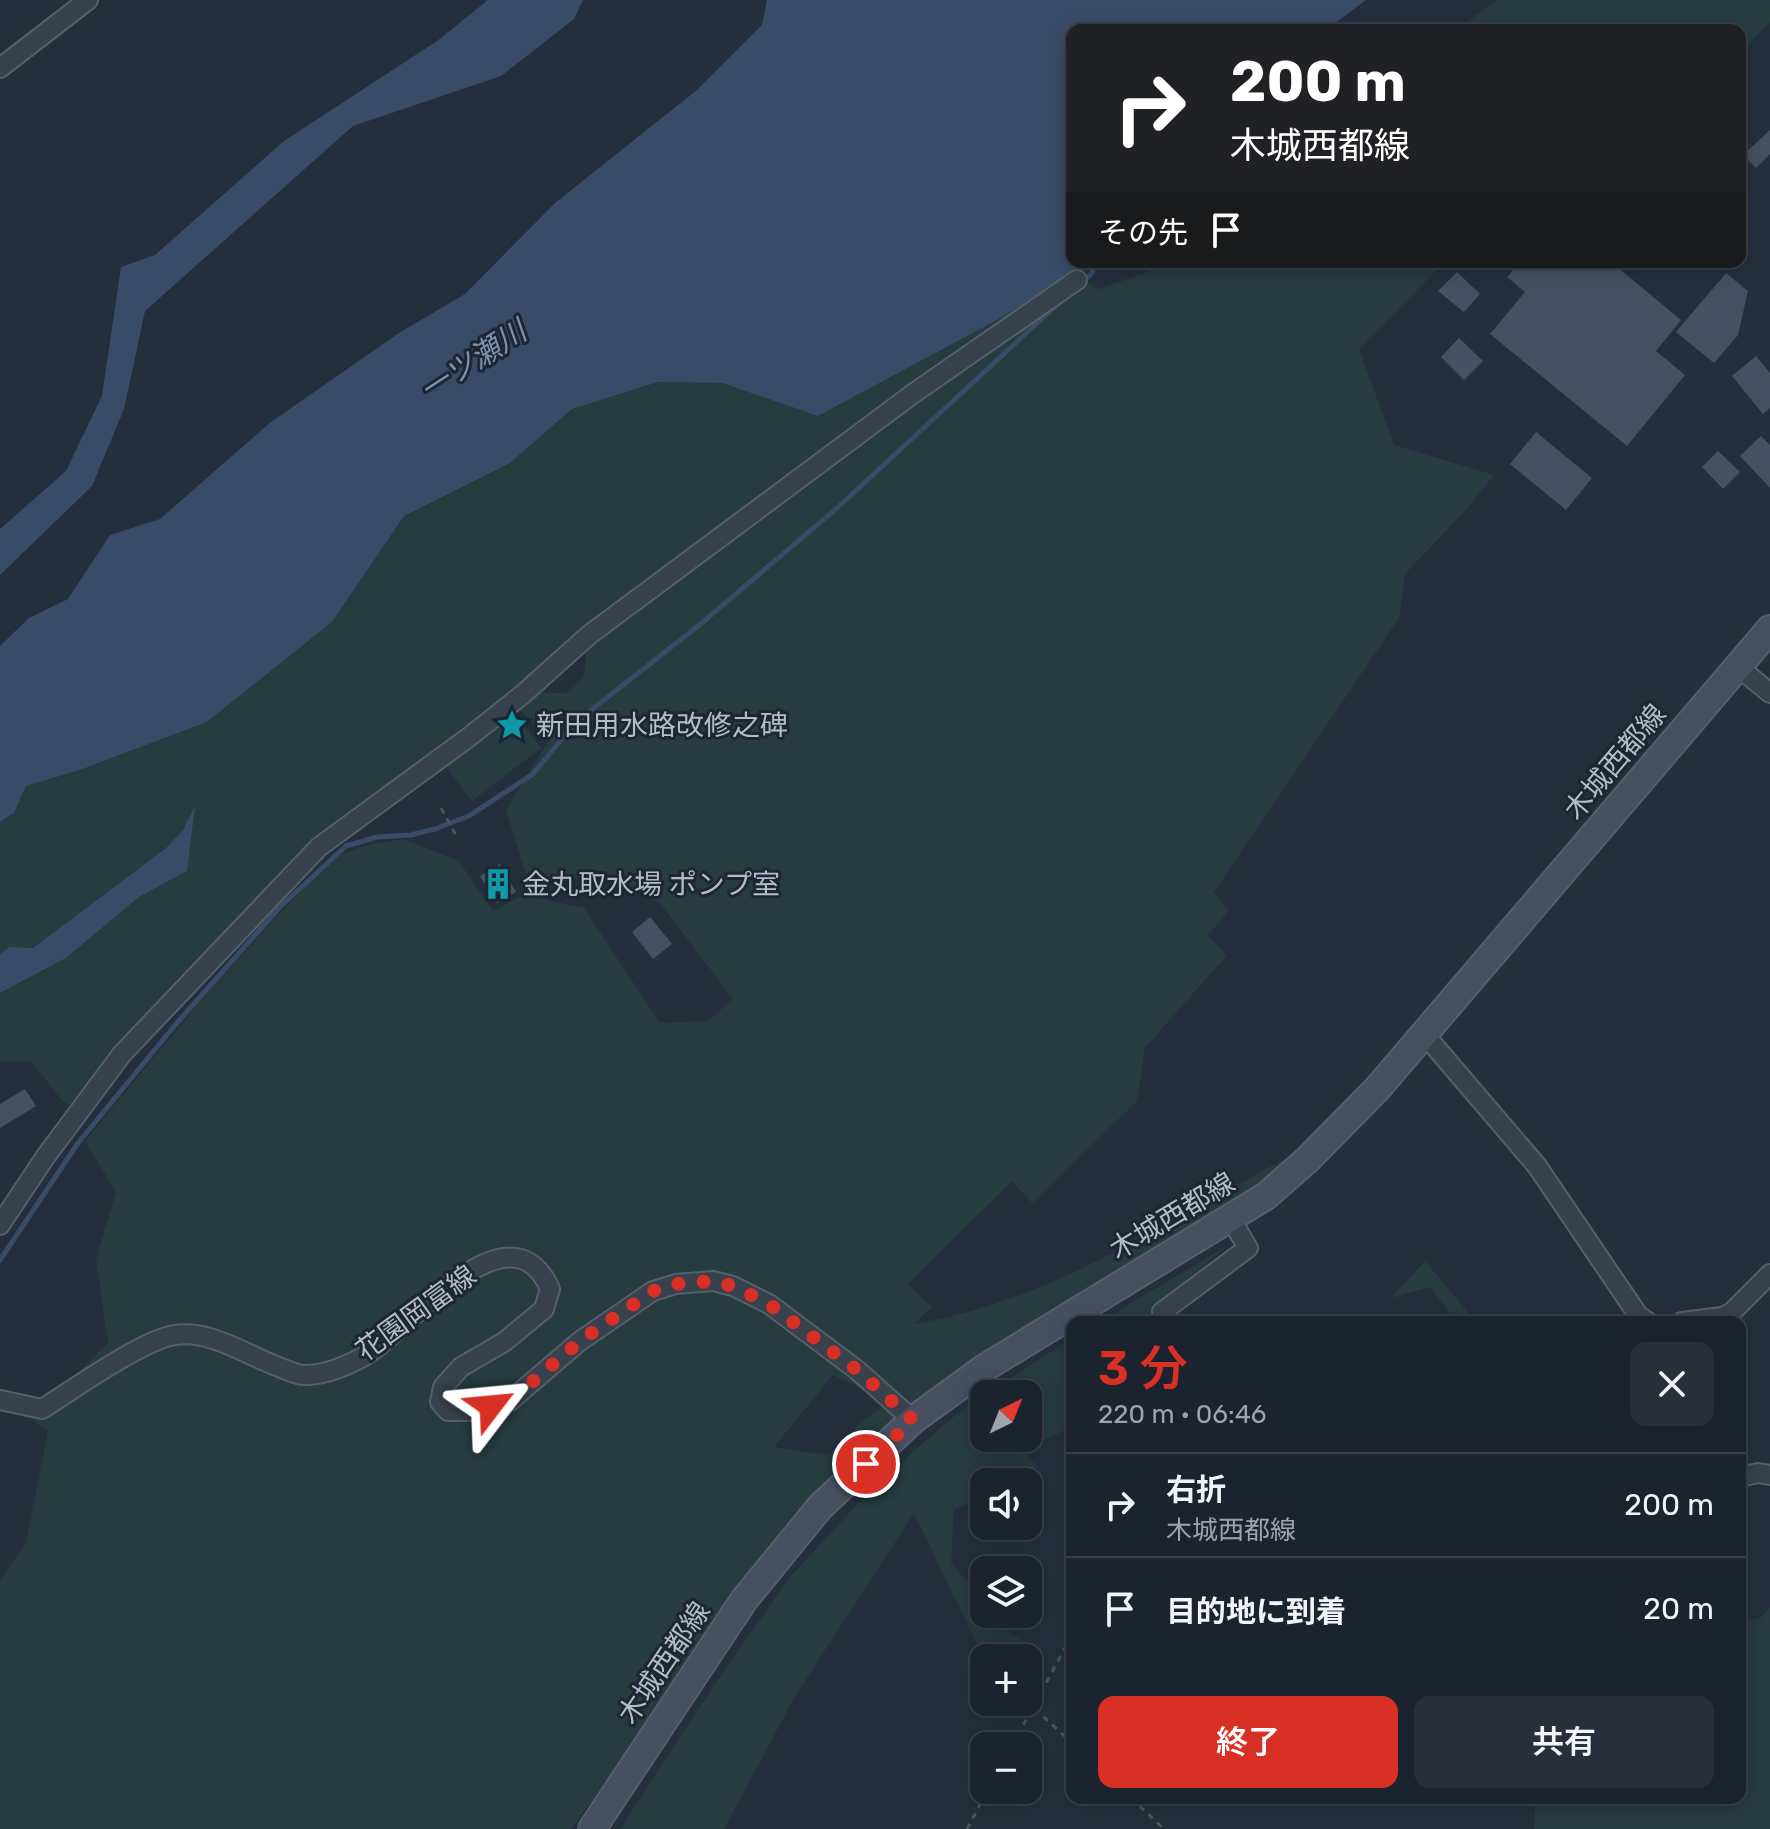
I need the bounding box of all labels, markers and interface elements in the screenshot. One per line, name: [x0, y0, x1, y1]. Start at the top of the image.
text: 200 m: [1230, 49, 1406, 115]
icon: right: [1098, 56, 1202, 160]
text: 木城西都線: [1230, 124, 1410, 167]
icon: arrive: [1204, 208, 1248, 252]
text: その先: [1098, 215, 1188, 251]
water label: 一ツ瀬川: [413, 312, 536, 409]
street label: 木城西都線: [1557, 698, 1673, 826]
place icon: 新田用水路改修之碑: [495, 708, 529, 742]
place label: 新田用水路改修之碑: [536, 709, 788, 742]
building icon: 金丸取水場 ポンプ室: [481, 867, 515, 901]
place label: 金丸取水場 ポンプ室: [522, 868, 780, 901]
street label: 木城西都線: [1103, 1166, 1241, 1266]
street label: 花園岡富線: [350, 1259, 482, 1367]
text: 3 分: [1098, 1340, 1188, 1397]
button: close: [1630, 1342, 1714, 1426]
position arrow: [449, 1364, 533, 1448]
north arrow: [970, 1380, 1042, 1452]
map controls: [970, 1380, 1042, 1804]
text: 220 m · 06:46: [1098, 1399, 1267, 1430]
pin: [832, 1430, 900, 1498]
icon: arrive: [844, 1442, 888, 1486]
button: sound: [970, 1468, 1042, 1540]
text: 右折: [1166, 1472, 1226, 1508]
icon: right: [1098, 1483, 1142, 1527]
text: 200 m: [1624, 1487, 1714, 1523]
text: 木城西都線: [1166, 1515, 1296, 1546]
button: layers: [970, 1556, 1042, 1628]
icon: arrive: [1098, 1587, 1142, 1631]
text: 20 m: [1643, 1591, 1714, 1627]
text: 目的地に到着: [1166, 1594, 1346, 1630]
street label: 木城西都線: [611, 1596, 717, 1730]
button: +: [970, 1644, 1042, 1716]
button: 終了: [1098, 1696, 1398, 1788]
button: 共有: [1414, 1696, 1714, 1788]
button: −: [970, 1732, 1042, 1804]

